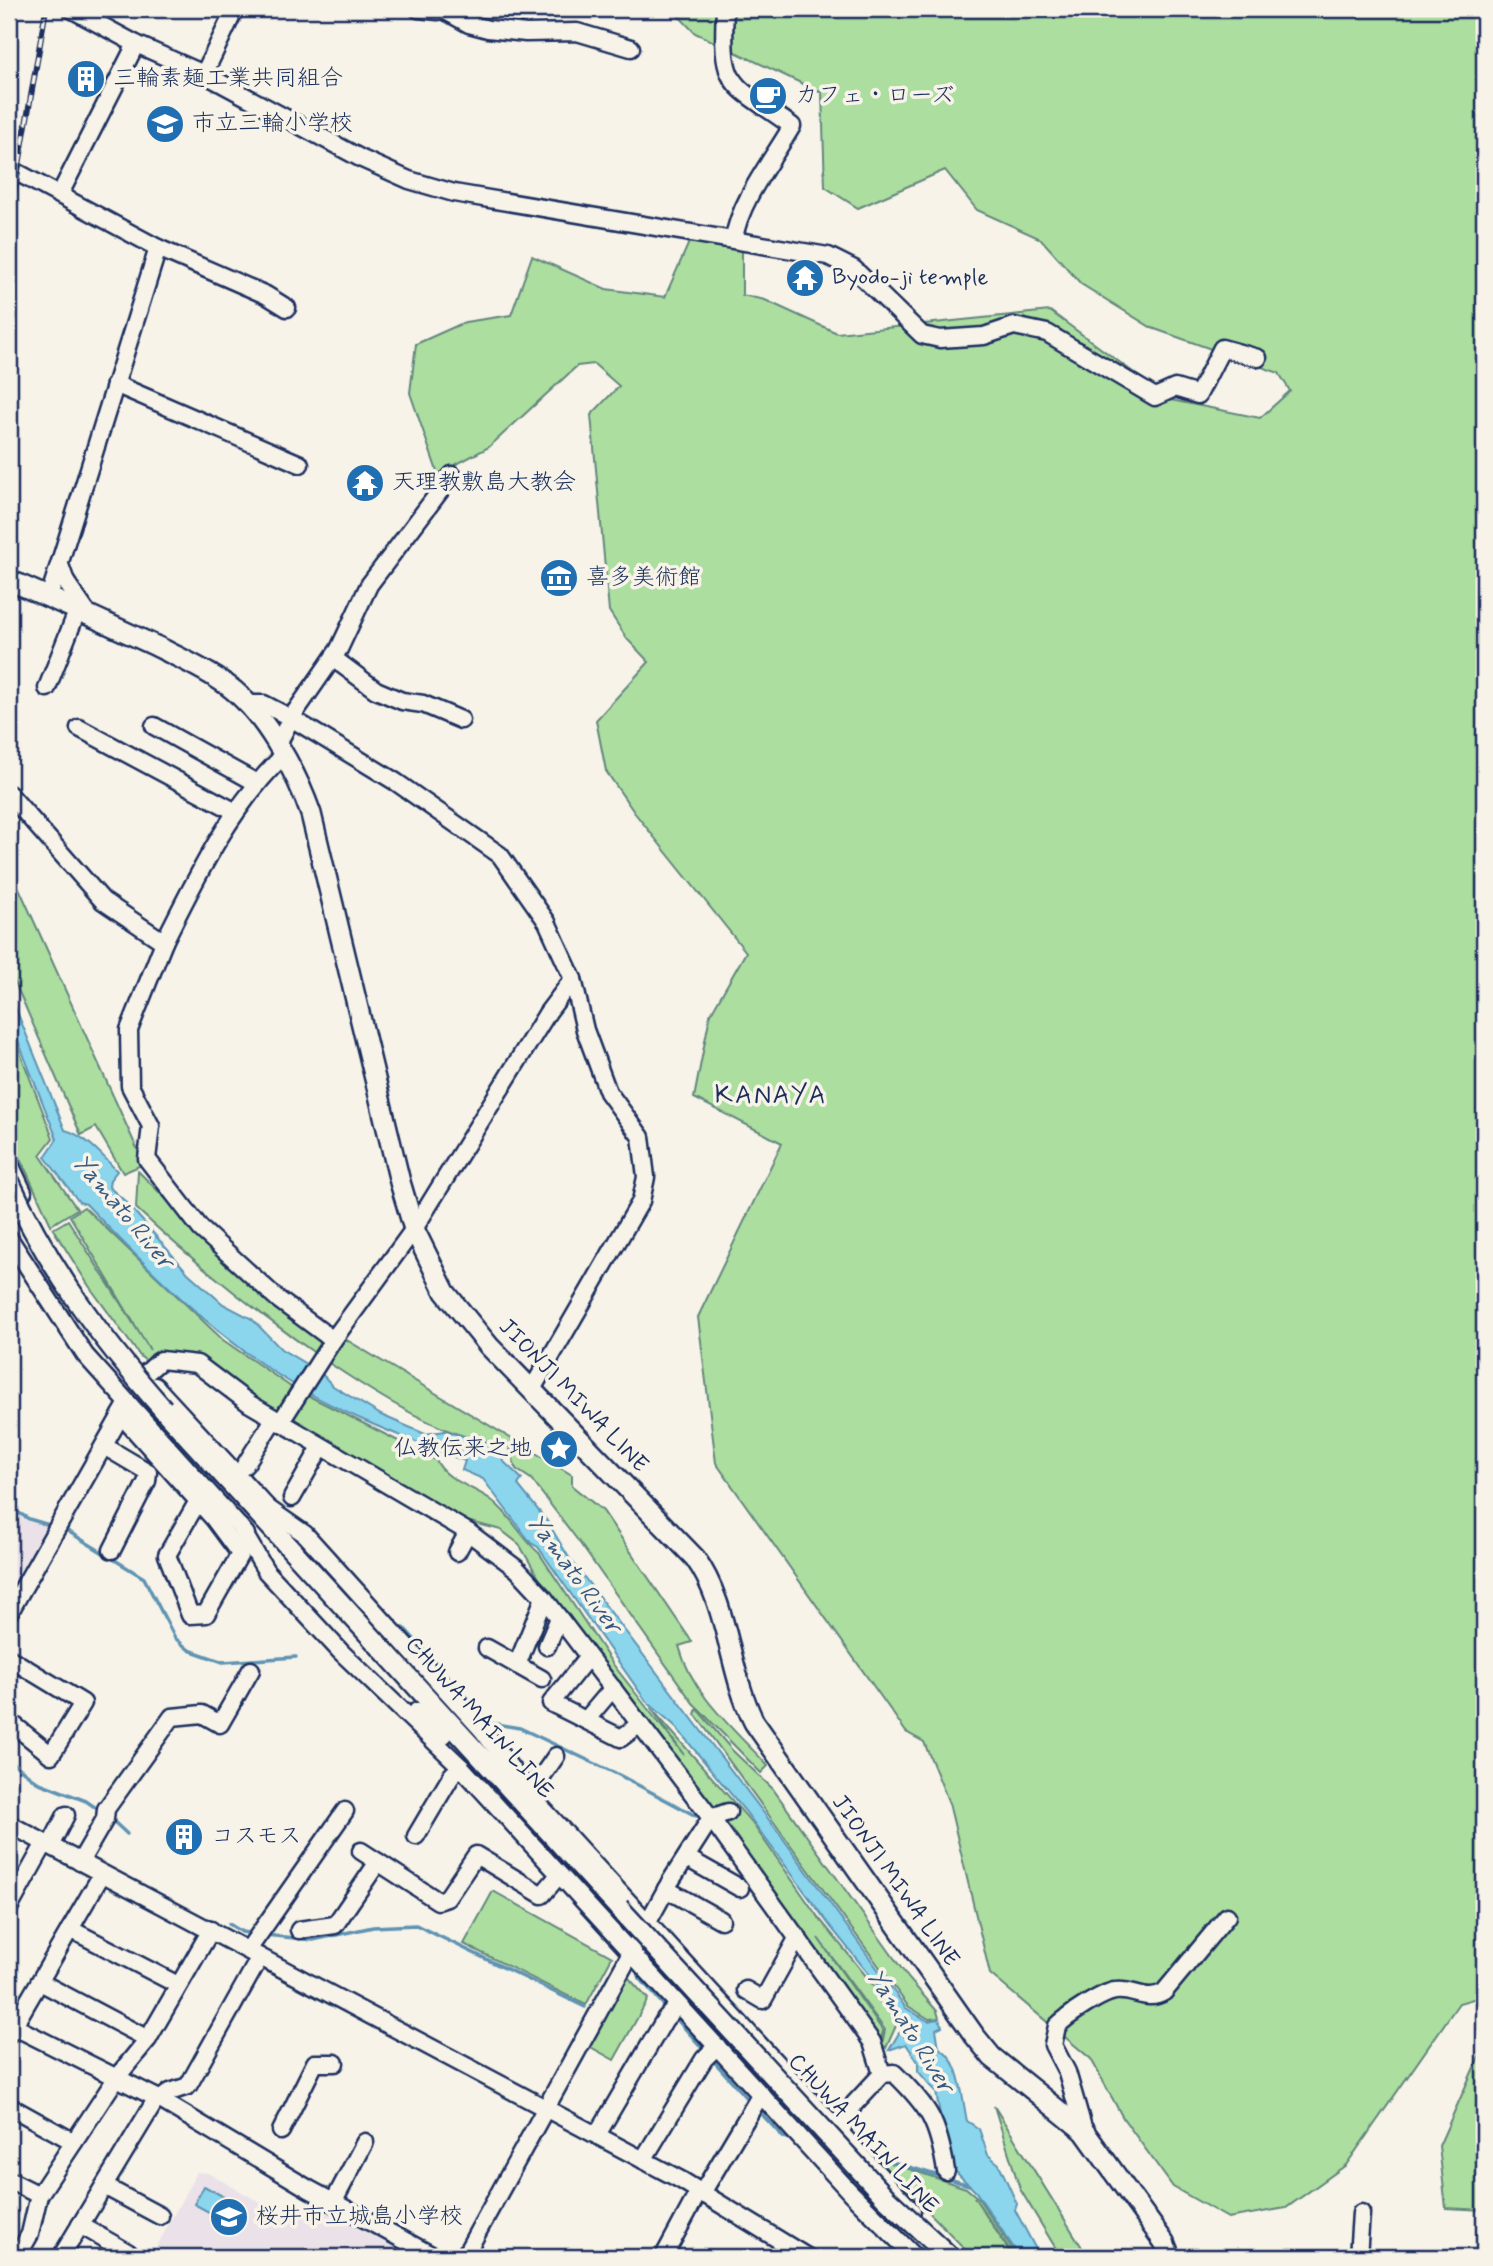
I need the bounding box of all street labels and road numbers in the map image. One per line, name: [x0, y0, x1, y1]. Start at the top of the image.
street label: JIONJI MIWA LINE: [491, 1312, 655, 1480]
street label: CHUWA MAIN LINE: [398, 1630, 560, 1806]
street label: JIONJI MIWA LINE: [824, 1789, 966, 1973]
street label: CHUWA MAIN LINE: [781, 2047, 945, 2221]

